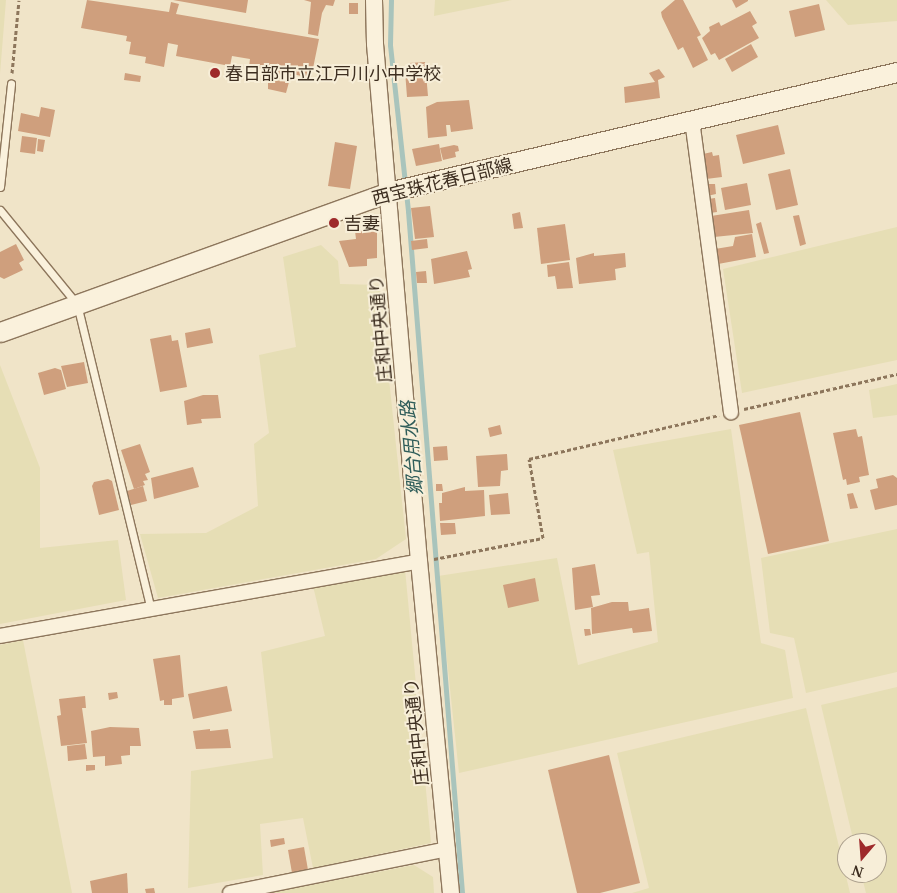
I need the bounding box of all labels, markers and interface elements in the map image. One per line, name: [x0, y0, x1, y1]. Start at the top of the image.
place label: 春日部市立江戸川小中学校: [225, 62, 441, 84]
marker: 春日部市立江戸川小中学校: [209, 67, 221, 79]
street label: 西宝珠花春日部線: [370, 153, 514, 209]
place label: 吉妻: [344, 212, 380, 234]
marker: 吉妻: [328, 217, 340, 229]
street label: 庄和中央通り: [365, 274, 395, 384]
water label: 郷台用水路: [397, 400, 427, 496]
street label: 庄和中央通り: [400, 677, 432, 787]
north arrow: [837, 833, 887, 883]
text: N: [849, 861, 866, 883]

